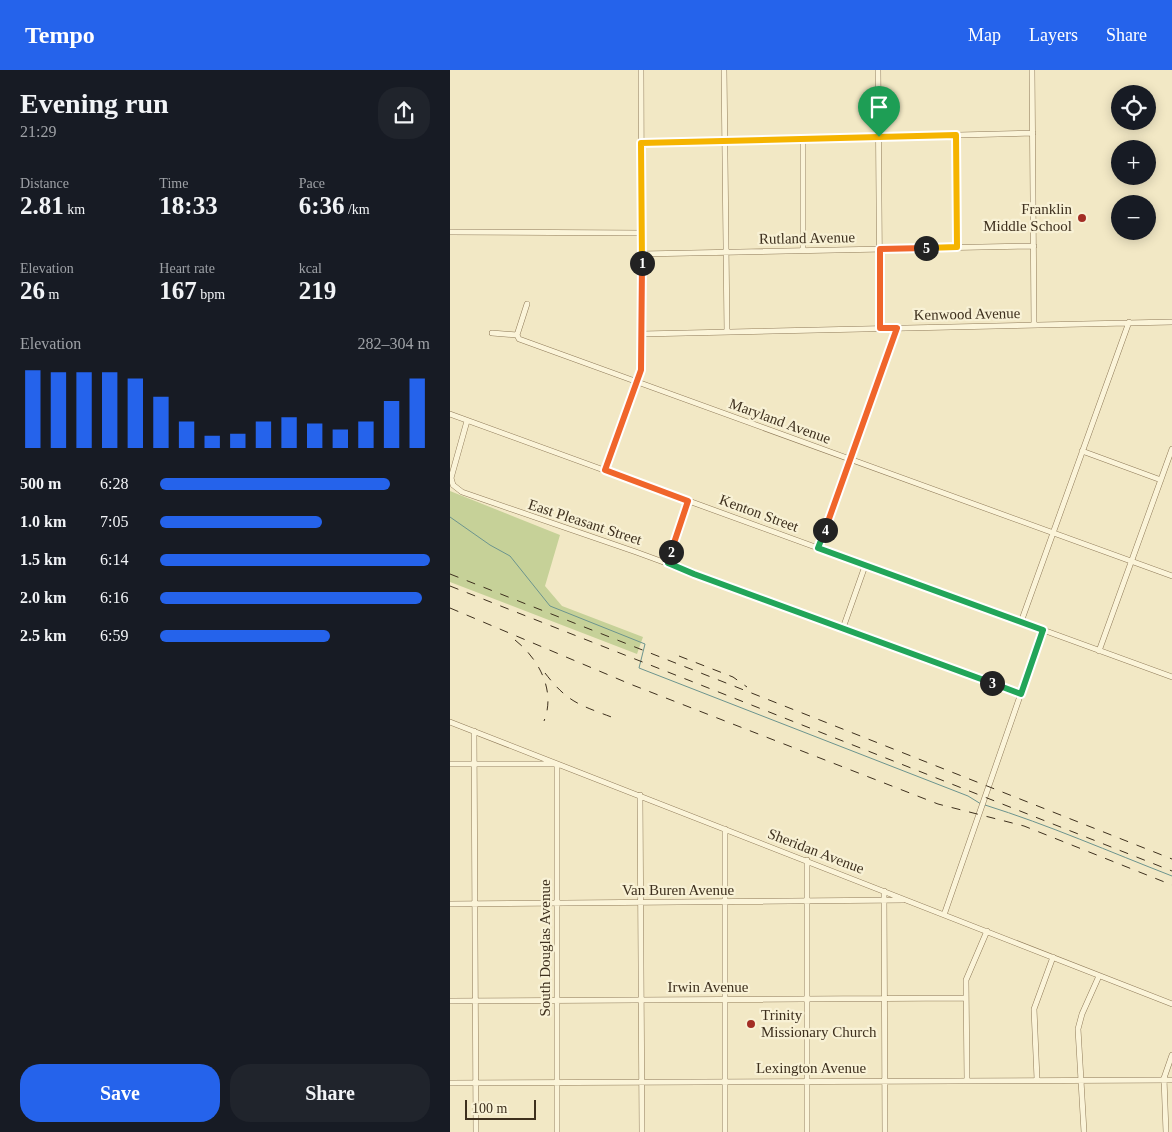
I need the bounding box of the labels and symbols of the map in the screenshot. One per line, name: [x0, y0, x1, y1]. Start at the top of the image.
pin: [858, 86, 900, 137]
place label: Franklin Middle School: [983, 201, 1072, 234]
marker: Franklin Middle School: [1076, 212, 1088, 224]
street label: Rutland Avenue: [759, 229, 855, 247]
pin: 5: [914, 236, 938, 260]
pin: 1: [630, 250, 654, 276]
street label: Kenwood Avenue: [913, 305, 1021, 323]
street label: Maryland Avenue: [727, 395, 833, 447]
street label: Kenton Street: [717, 491, 801, 535]
street label: East Pleasant Street: [526, 496, 645, 548]
pin: 4: [812, 518, 838, 542]
pin: 2: [658, 540, 684, 564]
pin: 3: [980, 670, 1004, 696]
street label: Sheridan Avenue: [766, 825, 867, 877]
street label: South Douglas Avenue: [537, 879, 553, 1017]
street label: Van Buren Avenue: [622, 882, 734, 898]
street label: Irwin Avenue: [668, 979, 749, 995]
place label: Trinity Missionary Church: [761, 1007, 877, 1040]
marker: Trinity Missionary Church: [745, 1018, 757, 1030]
street label: Lexington Avenue: [756, 1060, 866, 1076]
scale bar: [465, 1097, 536, 1120]

